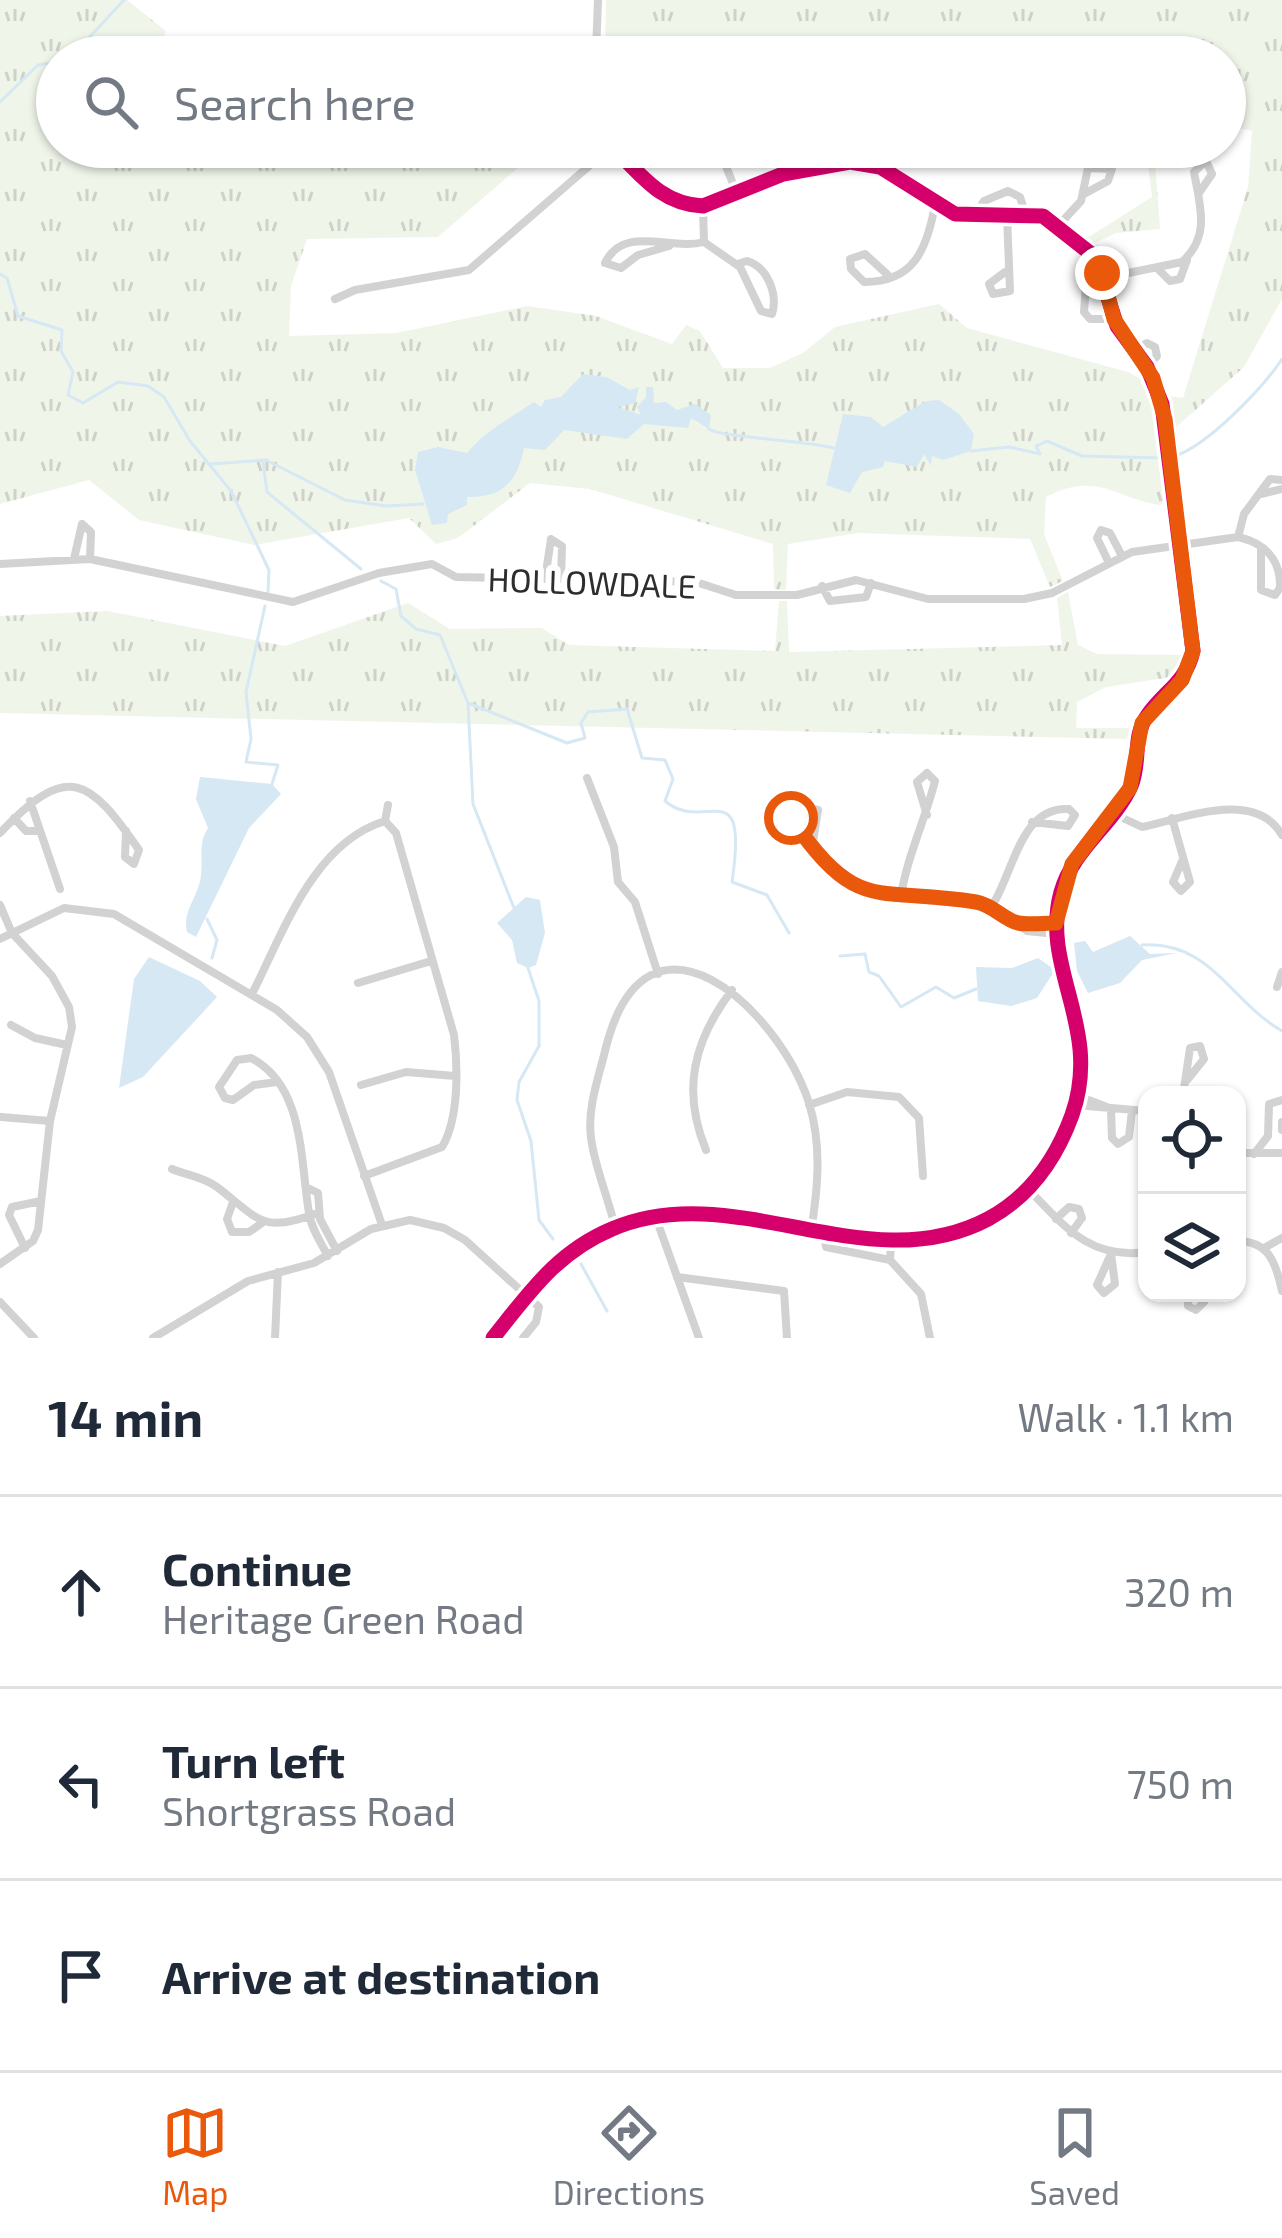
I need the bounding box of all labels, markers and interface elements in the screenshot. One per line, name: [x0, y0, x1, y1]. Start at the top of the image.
search box: [36, 36, 1246, 168]
icon: search: [78, 69, 144, 135]
text: Search here: [174, 75, 416, 129]
route end: [1075, 246, 1129, 300]
street label: HOLLOWDALE: [487, 558, 697, 606]
route start: [764, 791, 818, 845]
map controls: [1138, 1086, 1246, 1302]
button: locate: [1138, 1086, 1246, 1194]
button: layers: [1138, 1194, 1246, 1302]
text: 14 min: [48, 1386, 203, 1447]
text: Walk · 1.1 km: [1017, 1393, 1234, 1440]
text: Continue: [162, 1541, 352, 1595]
icon: ahead: [48, 1559, 114, 1625]
text: 320 m: [1124, 1568, 1234, 1615]
text: Heritage Green Road: [162, 1595, 525, 1642]
text: Turn left: [162, 1733, 345, 1787]
icon: left: [48, 1751, 114, 1817]
text: 750 m: [1127, 1760, 1234, 1807]
text: Shortgrass Road: [162, 1787, 456, 1834]
icon: arrive: [48, 1943, 114, 2009]
text: Arrive at destination: [162, 1949, 600, 2003]
tab: Map: [162, 2100, 228, 2212]
tab: Directions: [553, 2100, 705, 2212]
tab: Saved: [1029, 2100, 1120, 2212]

